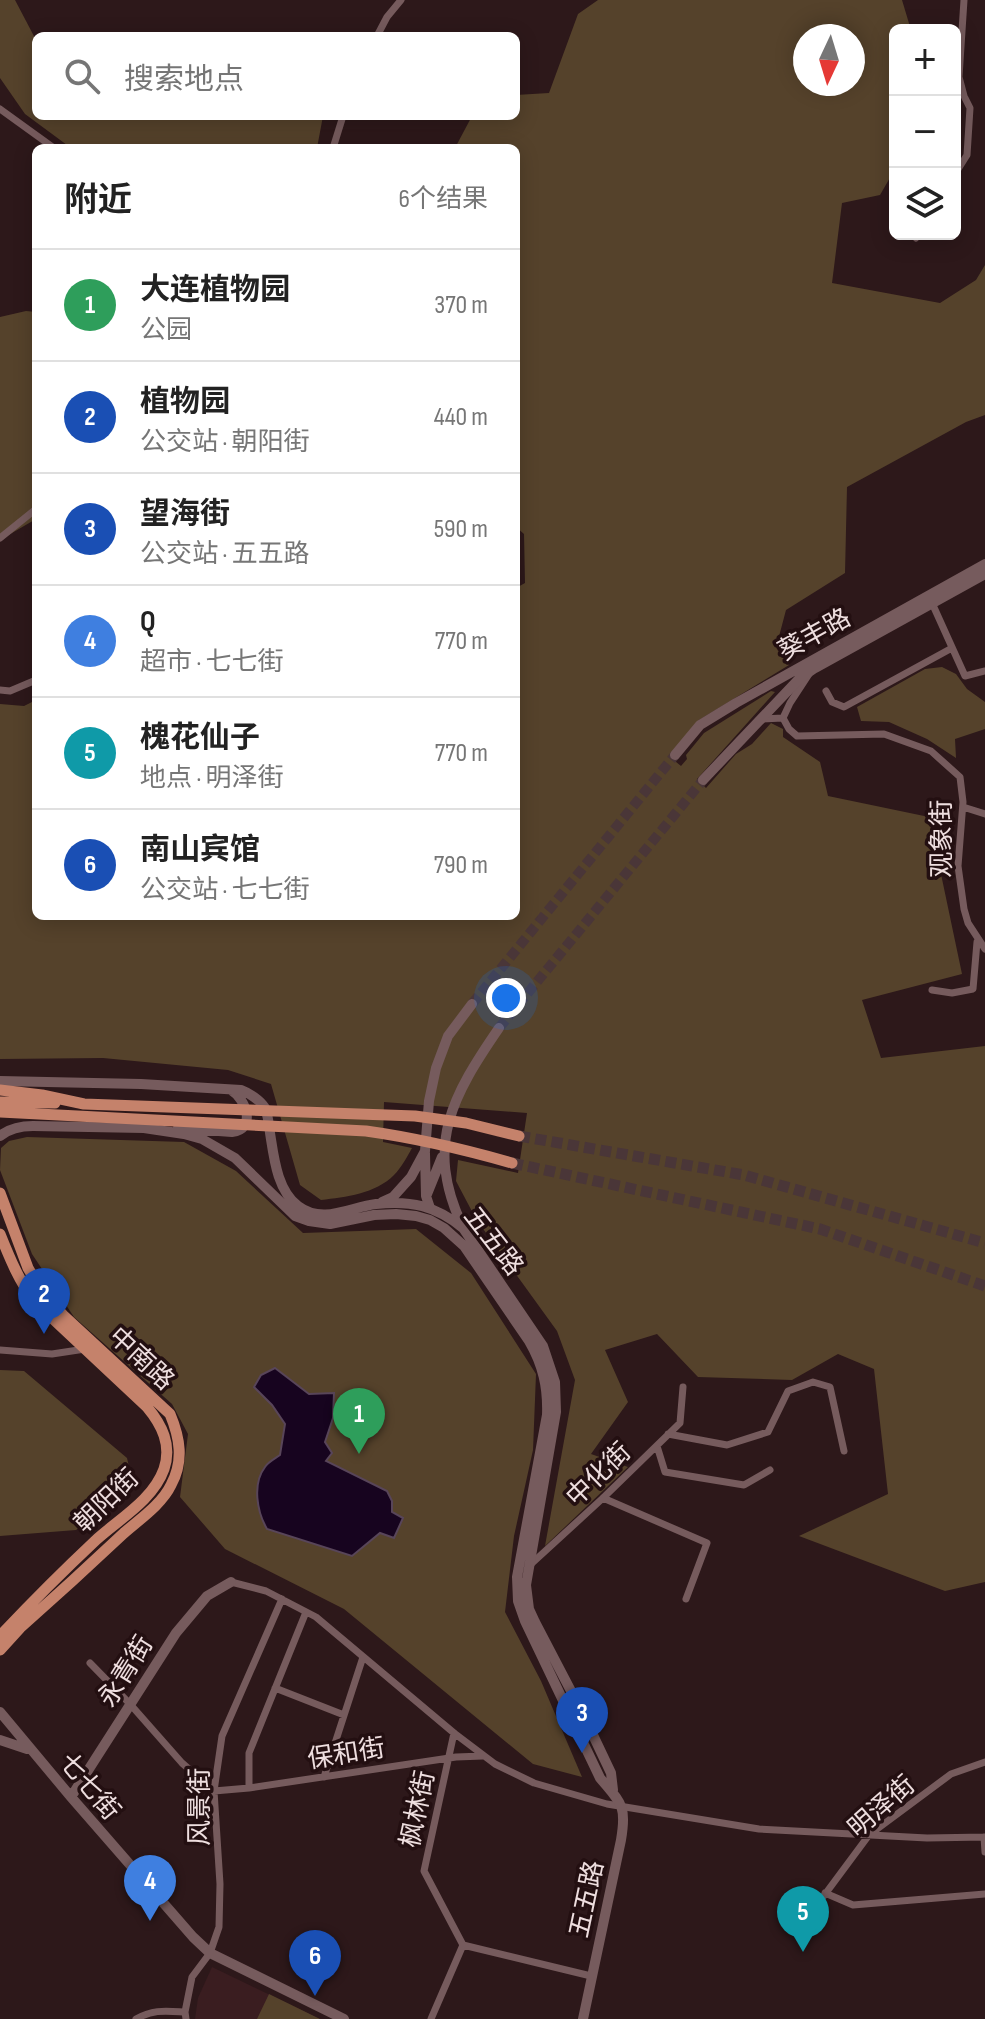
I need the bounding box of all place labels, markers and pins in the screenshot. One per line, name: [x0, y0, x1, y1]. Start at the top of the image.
pin: 2: [18, 1268, 70, 1334]
pin: 1: [333, 1388, 385, 1454]
pin: 3: [556, 1687, 608, 1753]
pin: 4: [124, 1855, 176, 1921]
pin: 5: [777, 1886, 829, 1952]
pin: 6: [289, 1930, 341, 1996]

